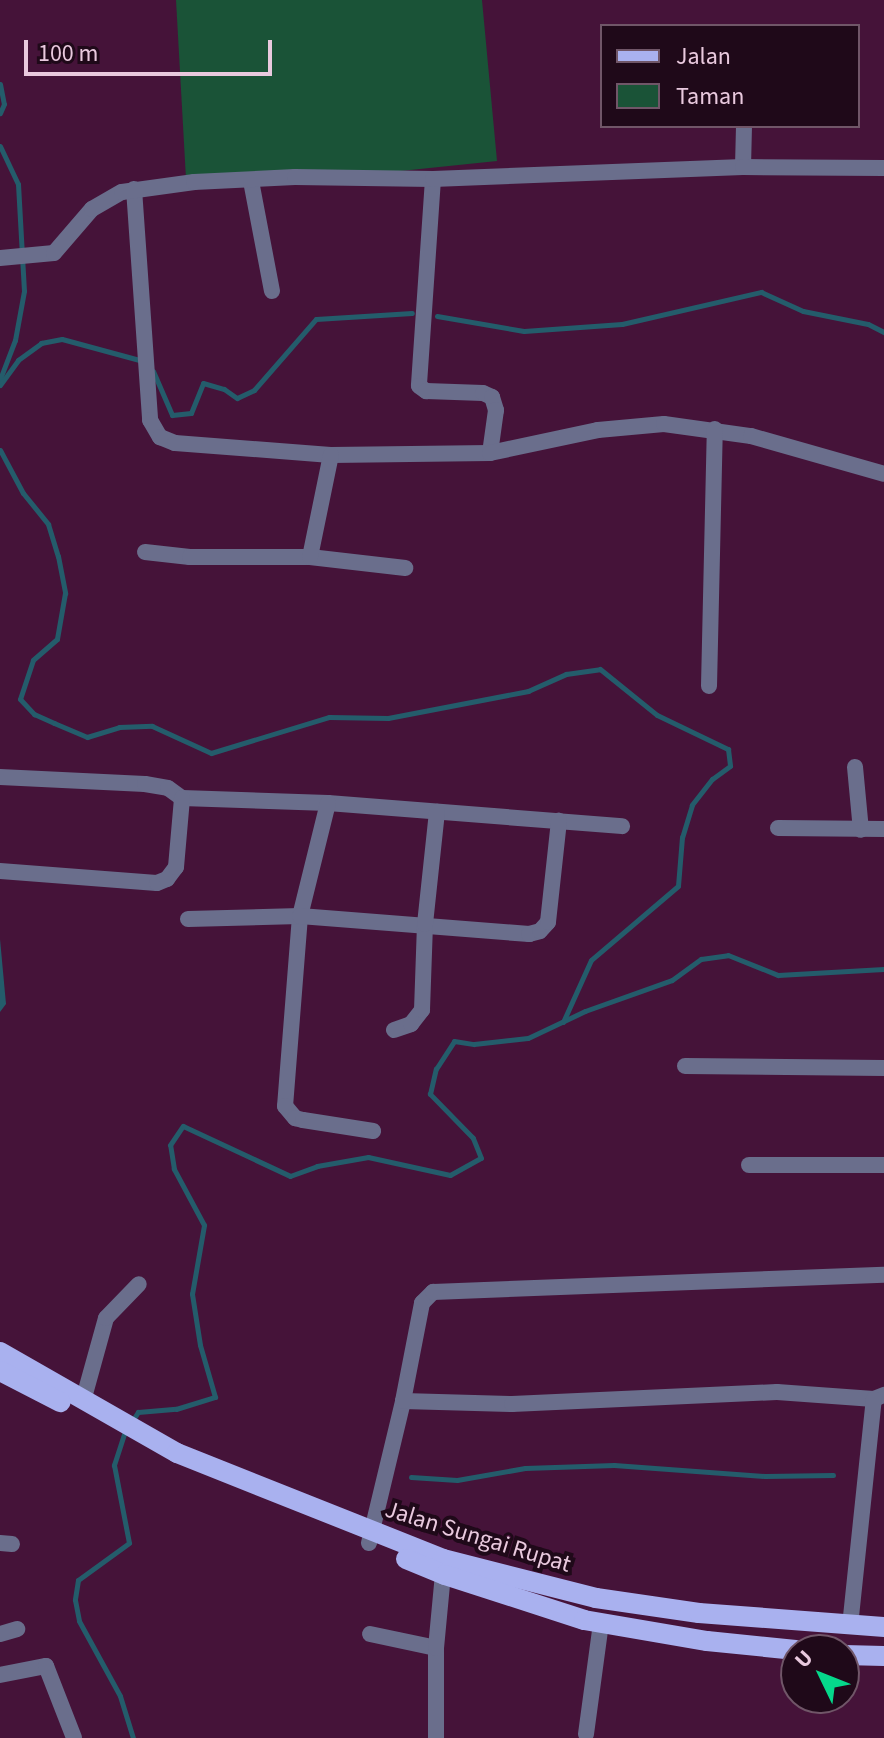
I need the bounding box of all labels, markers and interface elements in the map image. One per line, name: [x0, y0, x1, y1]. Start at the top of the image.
scale bar: [28, 24, 276, 74]
legend: [600, 24, 860, 128]
text: 100 m: [38, 36, 98, 71]
text: Jalan: [676, 39, 731, 74]
text: Taman: [676, 79, 744, 114]
street label: Jalan Sungai Rupat: [382, 1495, 574, 1579]
north arrow: [780, 1634, 860, 1714]
text: U: [787, 1643, 821, 1675]

